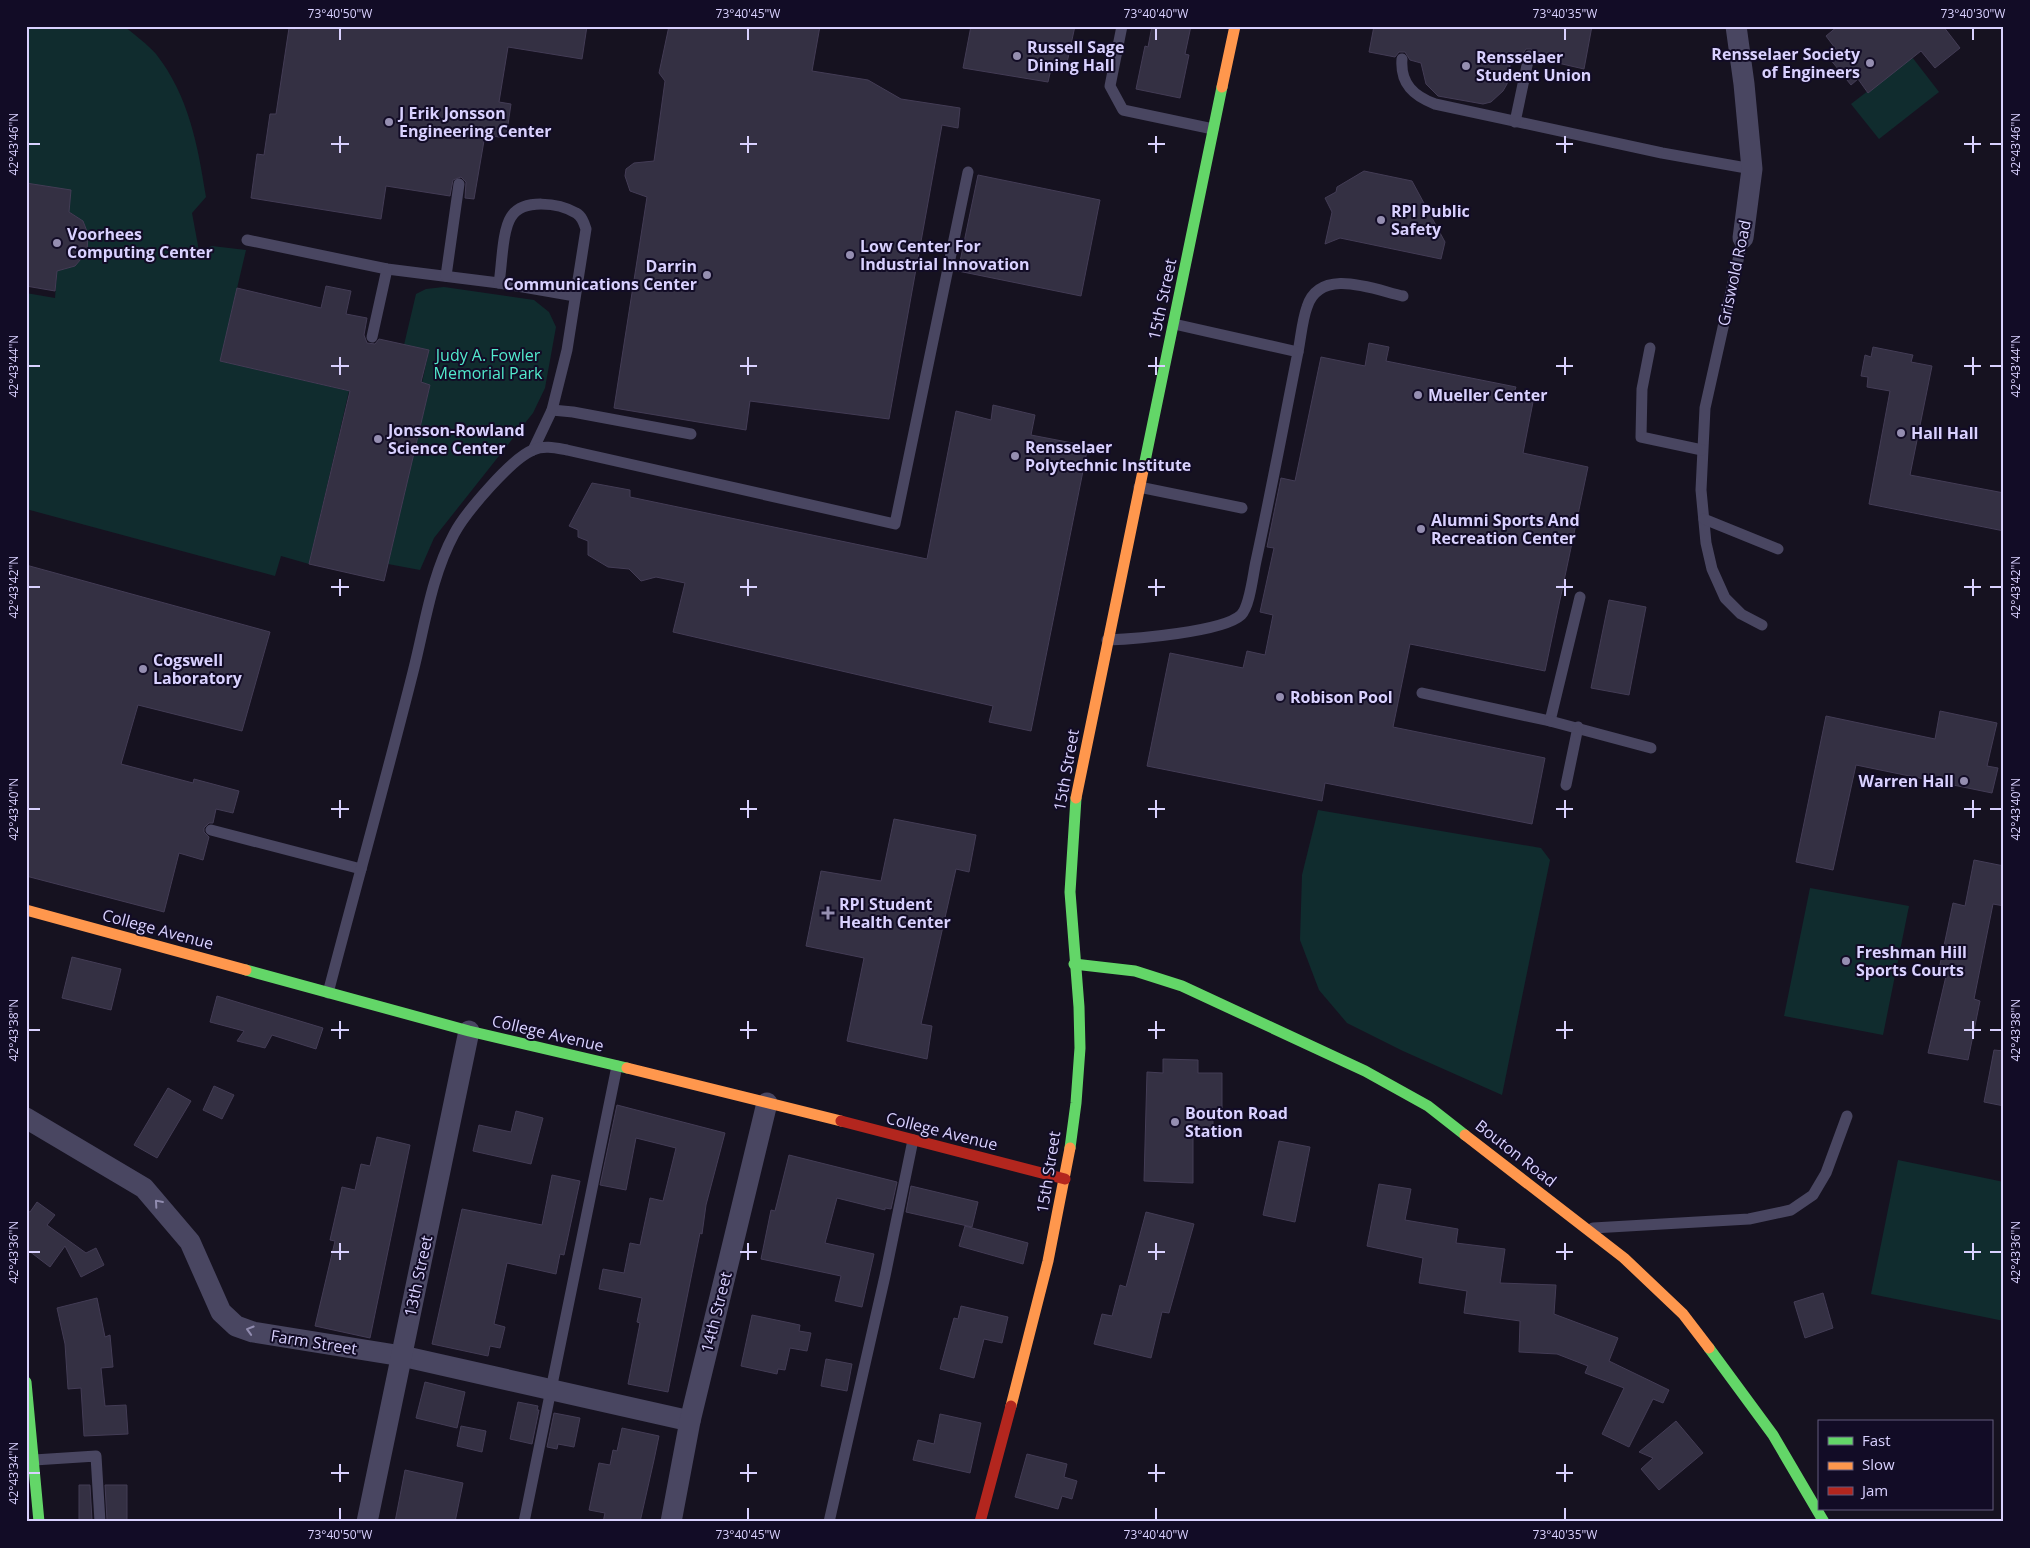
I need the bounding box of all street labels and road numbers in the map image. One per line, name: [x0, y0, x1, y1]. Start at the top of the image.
street label: Griswold Road: [1712, 218, 1756, 328]
street label: 15th Street: [1143, 256, 1181, 342]
street label: 15th Street: [1048, 727, 1084, 813]
street label: College Avenue: [100, 904, 216, 954]
street label: College Avenue: [490, 1009, 606, 1057]
street label: College Avenue: [884, 1107, 1000, 1156]
street label: Bouton Road: [1471, 1114, 1561, 1192]
street label: 15th Street: [1031, 1129, 1065, 1215]
street label: 13th Street: [399, 1233, 437, 1319]
street label: 14th Street: [695, 1269, 737, 1355]
street label: Farm Street: [269, 1324, 359, 1360]

